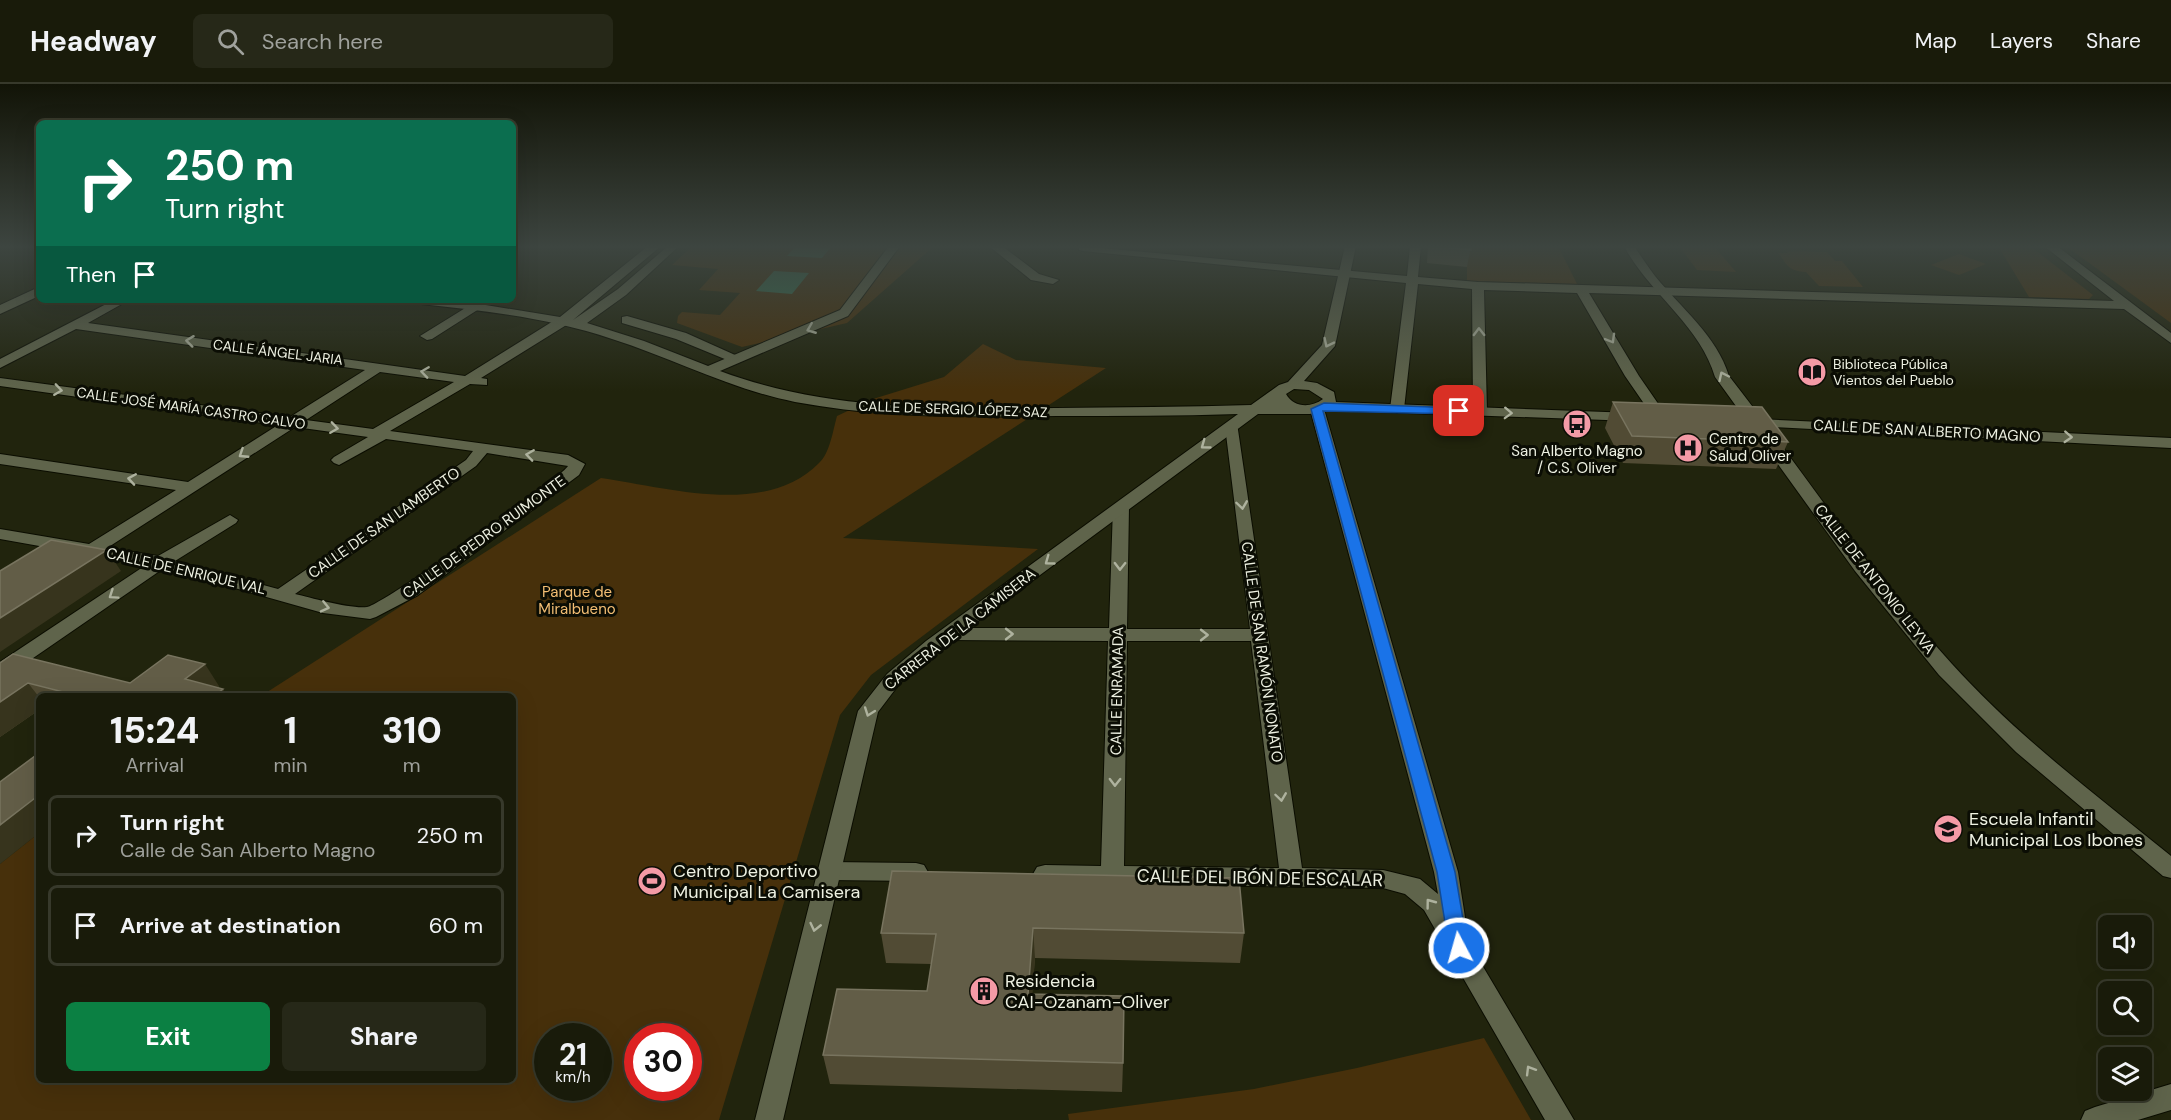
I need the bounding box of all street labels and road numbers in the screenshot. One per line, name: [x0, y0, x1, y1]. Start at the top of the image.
street label: CALLE ÁNGEL JARIA: [212, 335, 344, 369]
street label: CALLE JOSÉ MARÍA CASTRO CALVO: [75, 383, 307, 433]
street label: CALLE DE SERGIO LÓPEZ SAZ: [858, 397, 1048, 421]
street label: CALLE DE SAN ALBERTO MAGNO: [1813, 415, 2041, 447]
street label: CALLE DE SAN LAMBERTO: [304, 463, 464, 583]
street label: CALLE DE PEDRO RUIMONTE: [398, 471, 570, 603]
street label: CALLE DE ANTONIO LEYVA: [1810, 500, 1940, 658]
street label: CALLE DE SAN RAMÓN NONATO: [1237, 540, 1287, 764]
street label: CALLE DE ENRIQUE VAL: [104, 543, 268, 599]
street label: CARRERA DE LA CAMISERA: [880, 564, 1040, 694]
street label: CALLE ENRAMADA: [1106, 627, 1128, 755]
street label: CALLE DEL IBÓN DE ESCALAR: [1137, 864, 1383, 892]

